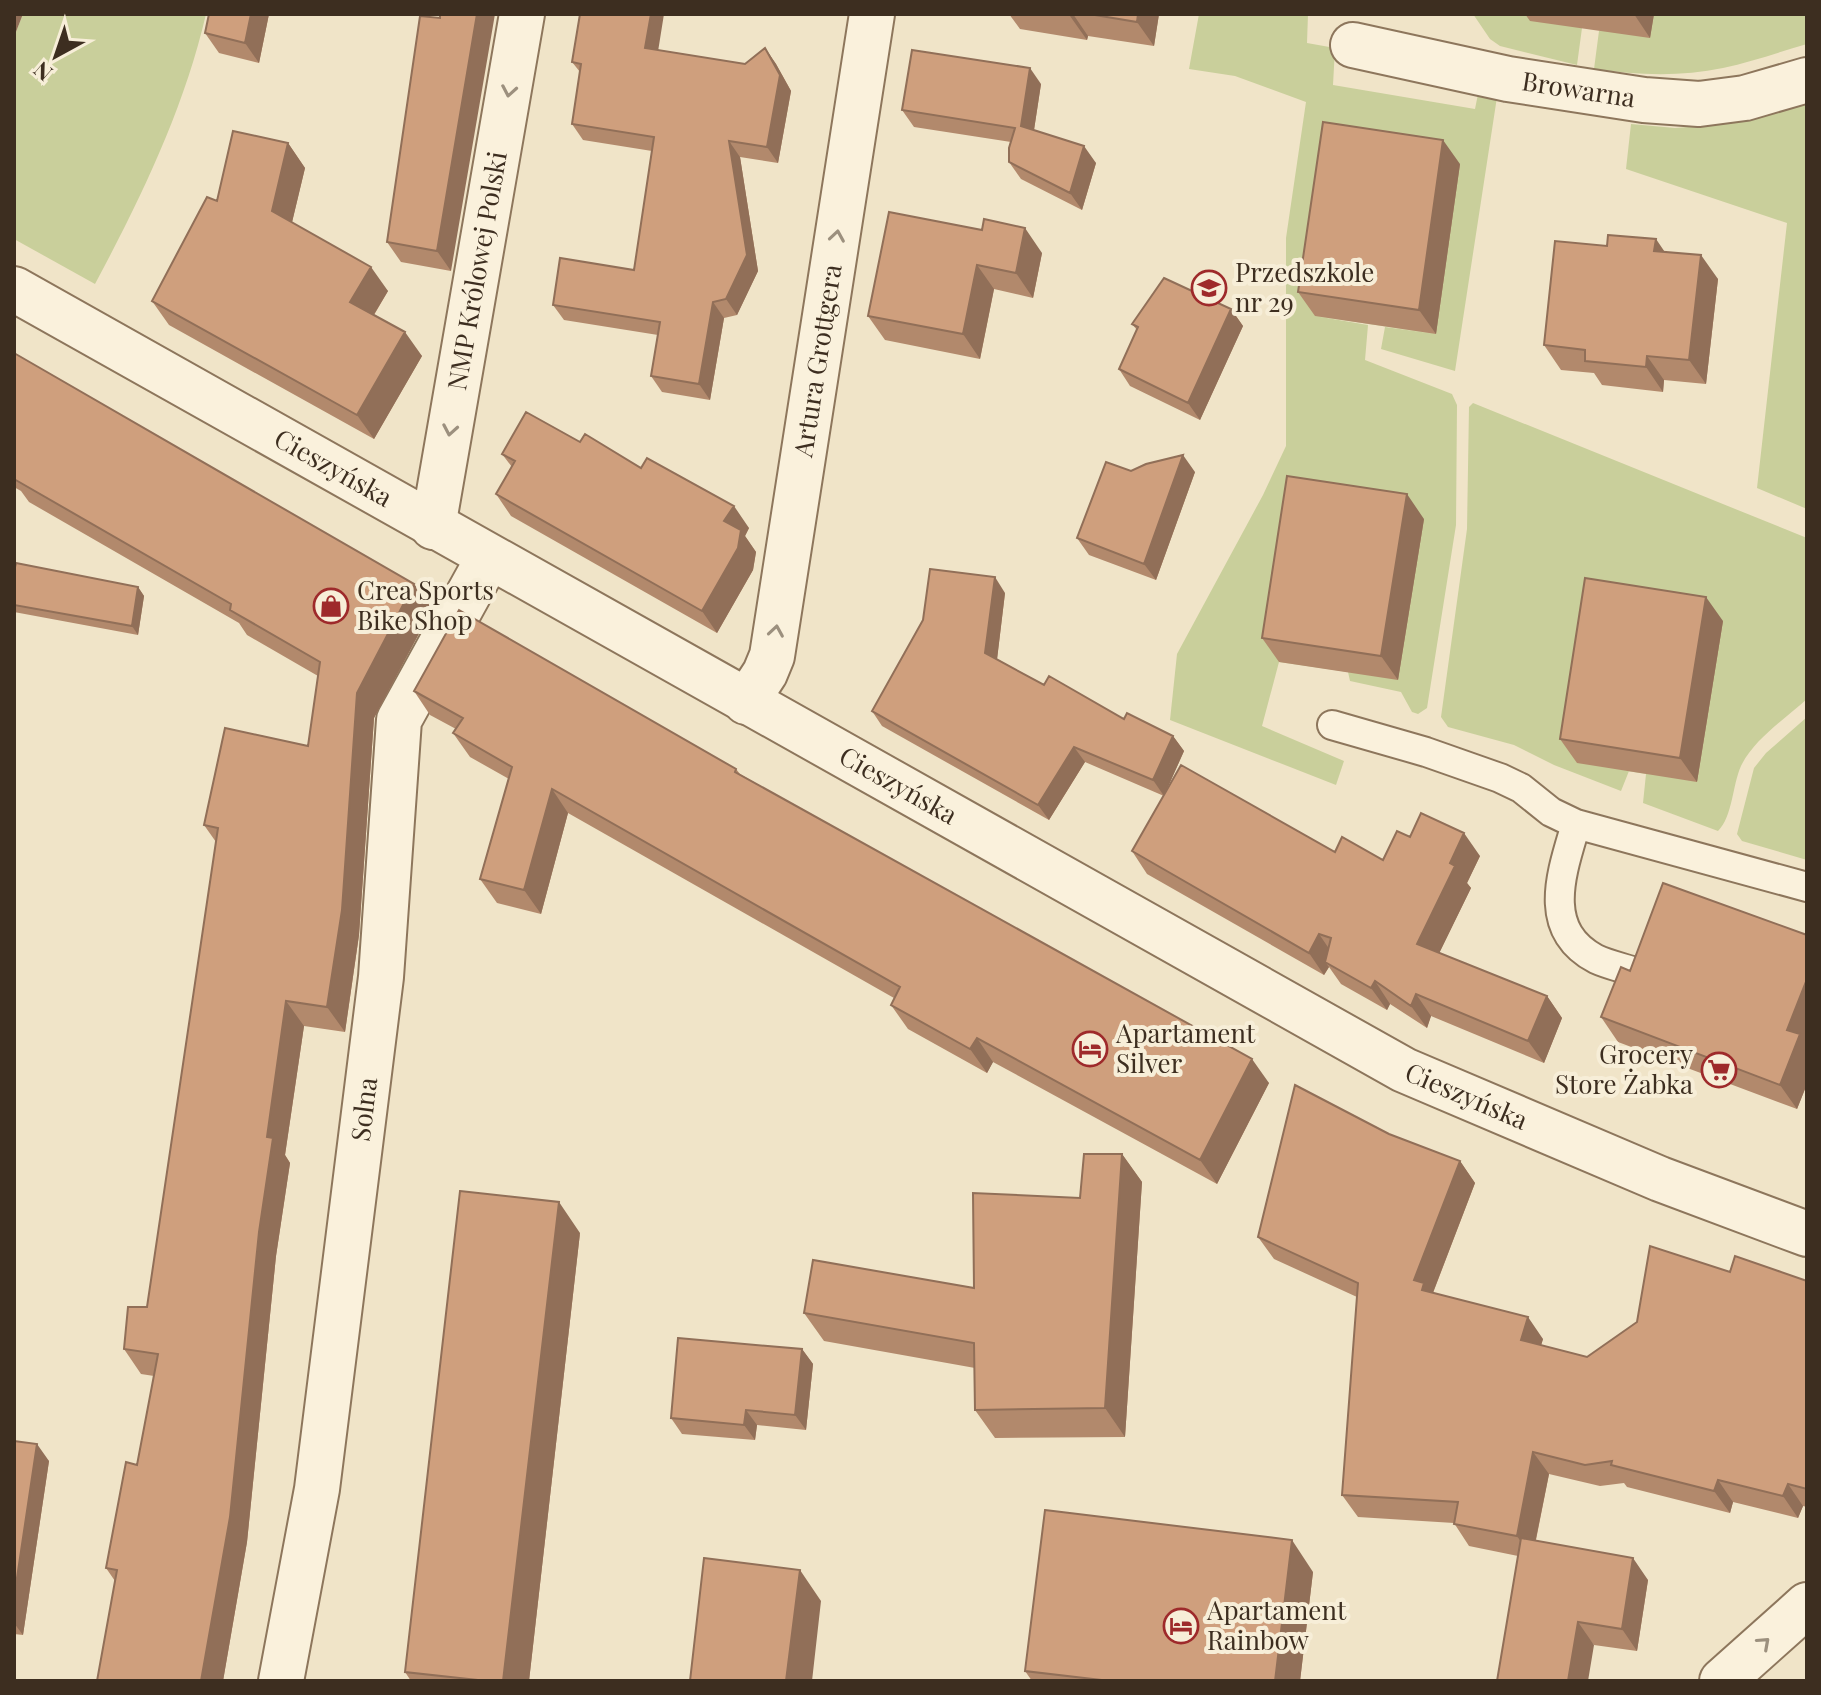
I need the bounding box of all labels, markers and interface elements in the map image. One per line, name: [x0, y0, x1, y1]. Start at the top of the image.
north arrow: [16, 16, 96, 96]
text: N: [27, 55, 58, 89]
street label: Browarna: [1520, 62, 1638, 114]
one-way arrow: [501, 84, 518, 98]
street label: NMP Królowej Polski: [438, 148, 514, 393]
one-way arrow: [828, 229, 845, 243]
place label: Przedszkole nr 29: [1235, 254, 1374, 319]
street label: Artura Grottgera: [784, 262, 849, 460]
school or university icon: Przedszkole nr 29: [1190, 269, 1228, 307]
street label: Cieszyńska: [269, 420, 399, 514]
one-way arrow: [442, 423, 459, 436]
place label: Crea Sports Bike Shop: [357, 572, 494, 637]
shop icon: Crea Sports Bike Shop: [312, 587, 350, 625]
one-way arrow: [766, 625, 783, 638]
street label: Cieszyńska: [834, 737, 964, 832]
place label: Apartament Silver: [1115, 1015, 1256, 1080]
hotel icon: Apartament Silver: [1071, 1030, 1109, 1068]
place label: Grocery Store Żabka: [1555, 1036, 1693, 1101]
supermarket icon: Grocery Store Żabka: [1700, 1051, 1738, 1089]
street label: Cieszyńska: [1400, 1054, 1533, 1137]
street label: Solna: [342, 1075, 384, 1143]
place label: Apartament Rainbow: [1206, 1592, 1347, 1657]
hotel icon: Apartament Rainbow: [1162, 1607, 1200, 1645]
one-way arrow: [1755, 1639, 1770, 1653]

